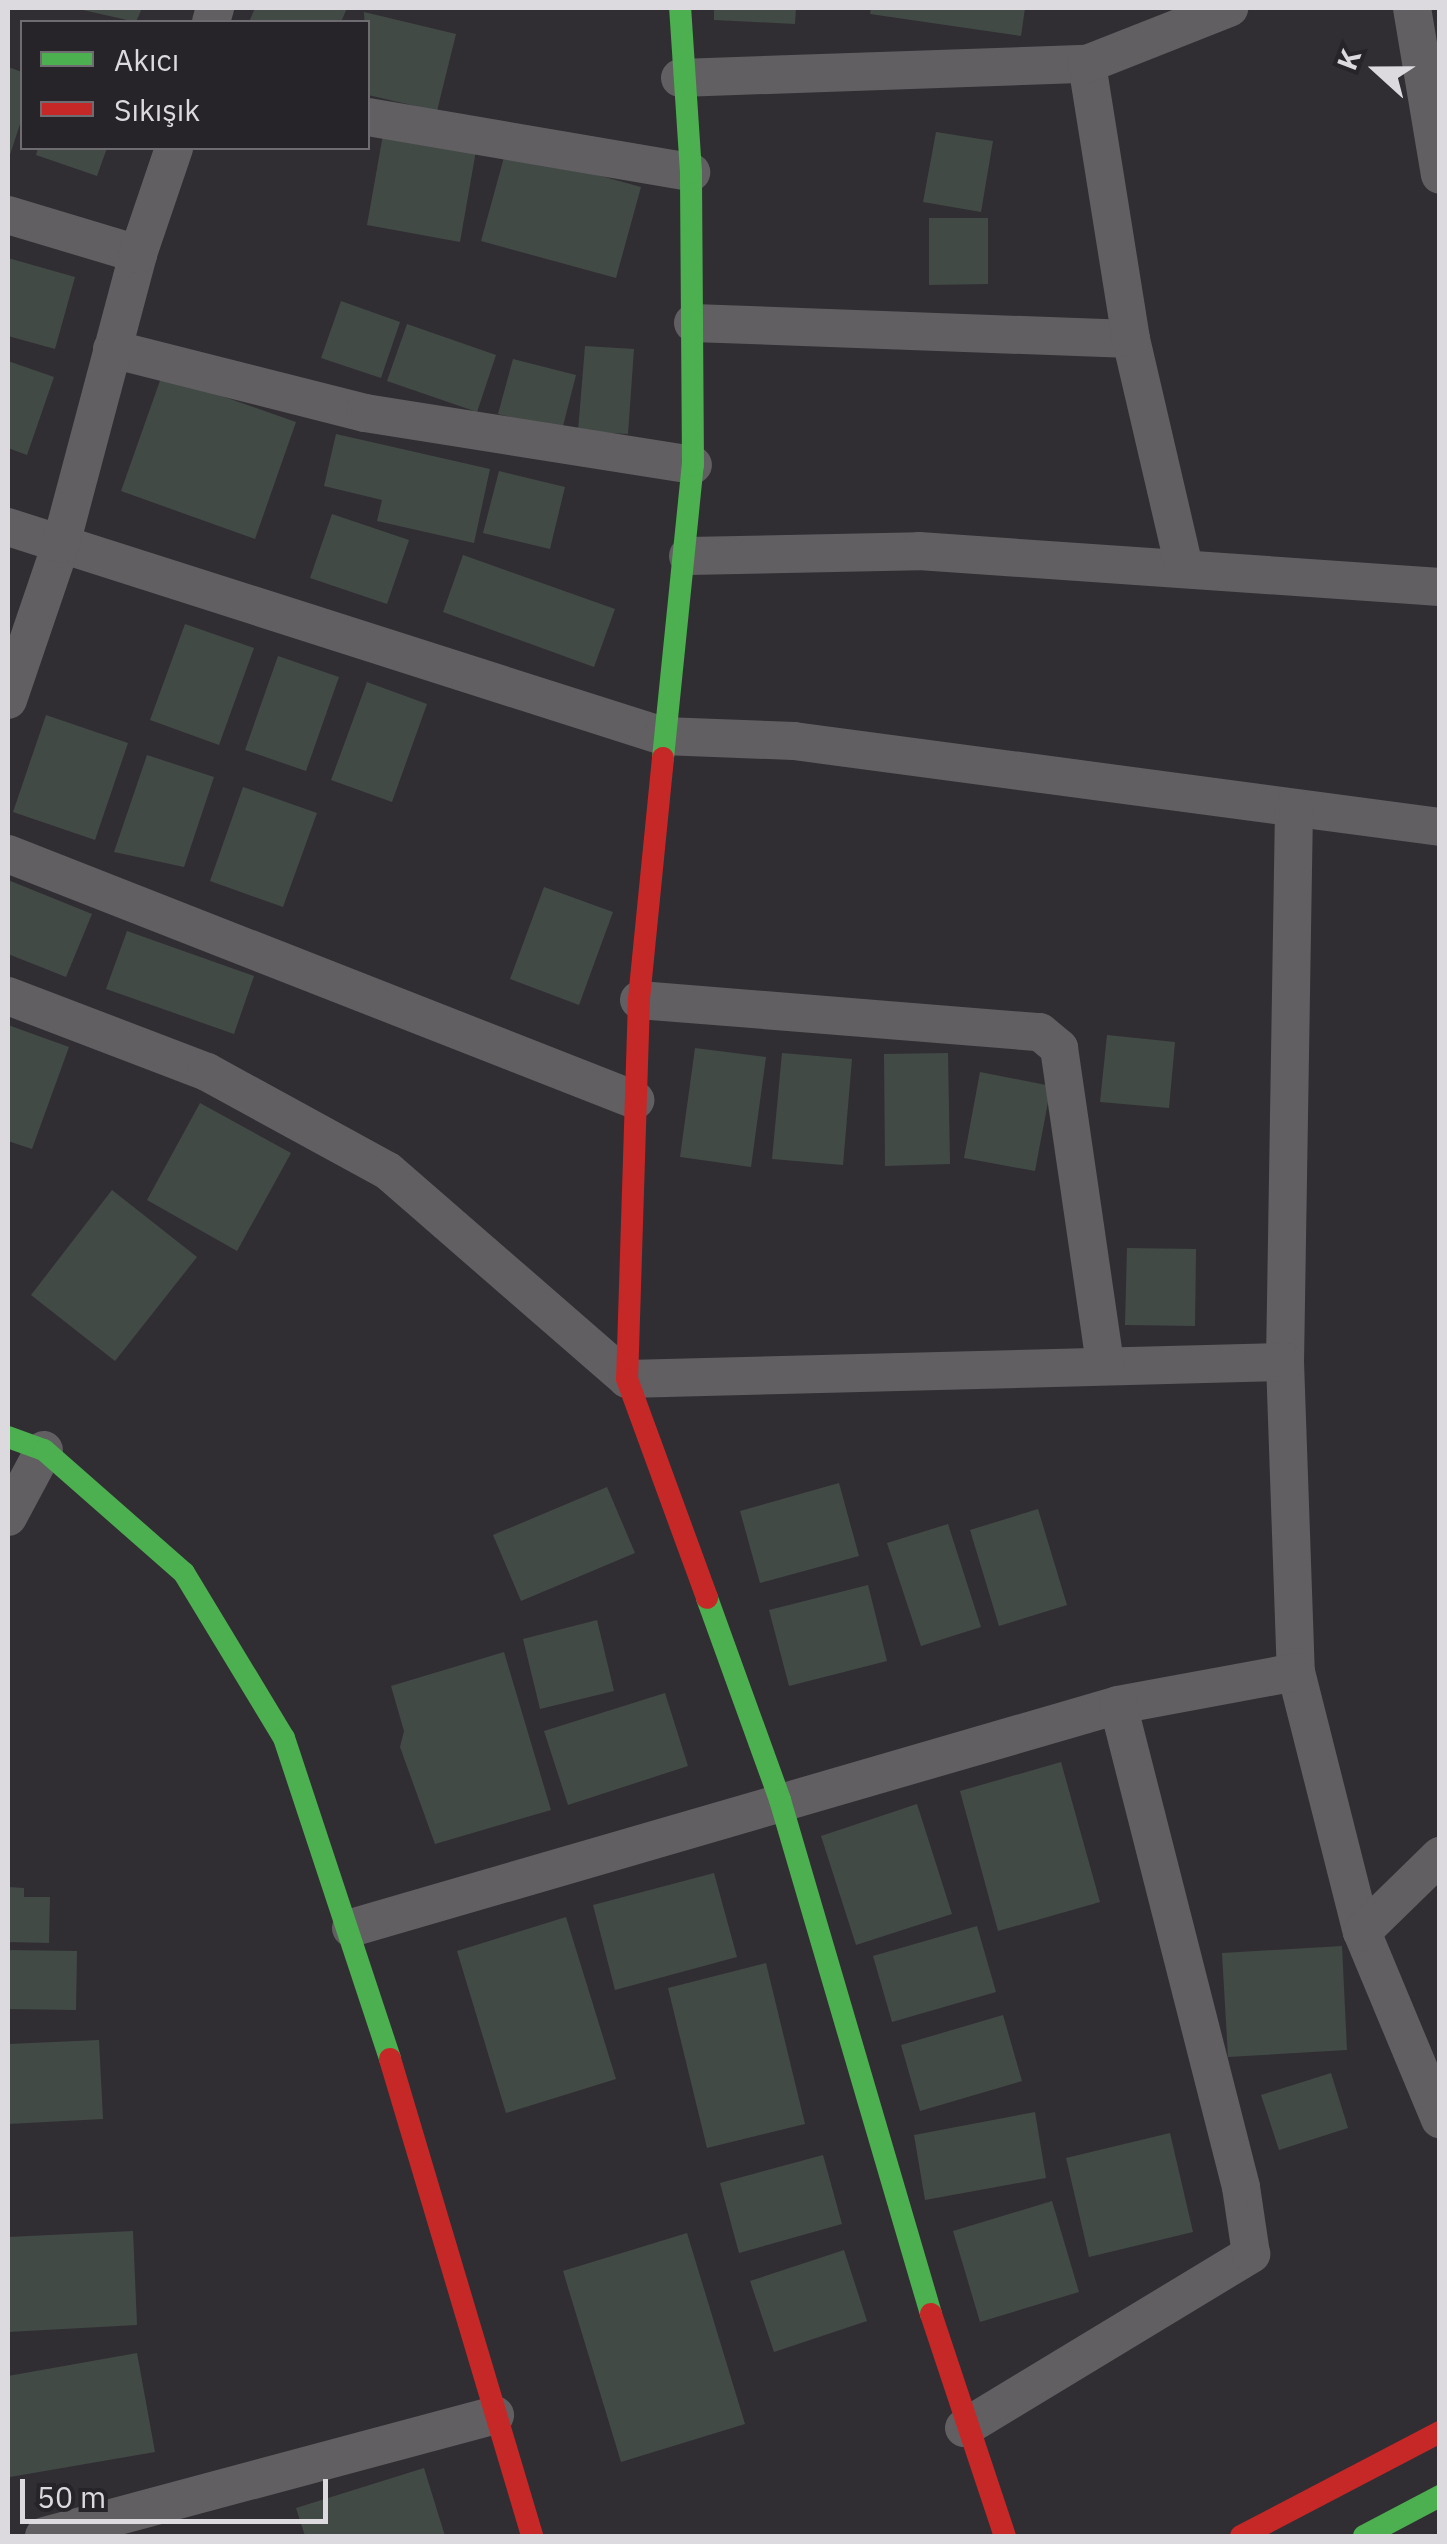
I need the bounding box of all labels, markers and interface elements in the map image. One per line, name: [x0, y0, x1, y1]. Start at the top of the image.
legend: [20, 20, 370, 150]
north arrow: [1327, 20, 1427, 120]
text: Akıcı: [114, 40, 179, 79]
text: K: [1328, 43, 1369, 75]
text: Sıkışık: [114, 90, 200, 129]
scale bar: [25, 2459, 332, 2521]
text: 50 m: [37, 2477, 106, 2516]

